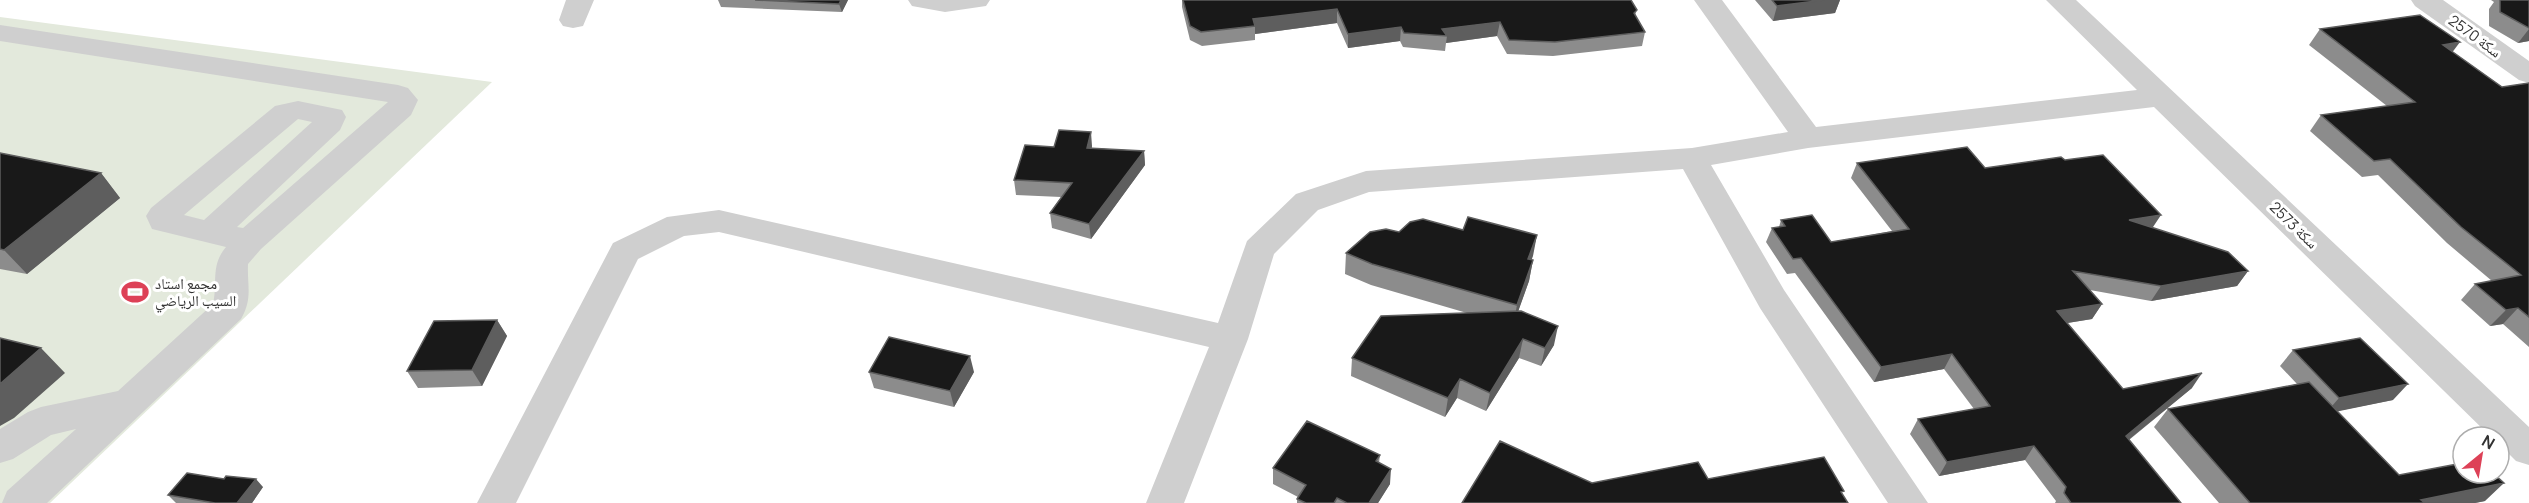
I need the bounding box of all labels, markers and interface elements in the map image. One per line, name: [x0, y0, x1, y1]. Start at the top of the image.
street label: سكة 2570: [2444, 10, 2506, 62]
street label: سكة 2573: [2265, 197, 2323, 253]
place label: مجمع استاد السيب الرياضي: [155, 273, 236, 312]
sports icon: مجمع استاد السيب الرياضي: [120, 277, 150, 307]
north arrow: [2451, 425, 2511, 485]
text: N: [2478, 430, 2499, 454]

